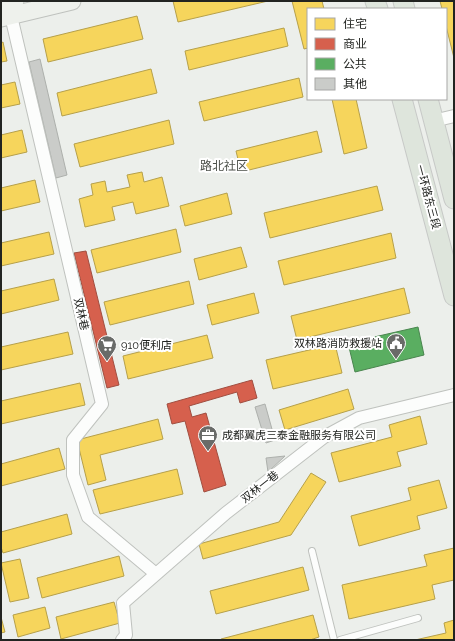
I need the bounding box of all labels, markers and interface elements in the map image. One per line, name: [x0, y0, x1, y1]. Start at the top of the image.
legend: [307, 8, 447, 100]
text: 住宅: [343, 17, 367, 31]
text: 商业: [343, 37, 367, 51]
text: 公共: [343, 57, 367, 71]
text: 其他: [343, 77, 367, 91]
district label: 路北社区: [200, 159, 248, 173]
street label: 一环路东三段: [413, 163, 443, 231]
street label: 双林巷: [71, 296, 91, 332]
public building icon: 双林路消防救援站: [385, 332, 407, 360]
supermarket icon: 910便利店: [96, 334, 118, 362]
place label: 双林路消防救援站: [294, 337, 382, 350]
place label: 910便利店: [121, 339, 172, 352]
office icon: 成都翼虎三泰金融服务有限公司: [197, 424, 219, 452]
place label: 成都翼虎三泰金融服务有限公司: [222, 429, 376, 442]
street label: 双林一巷: [239, 468, 281, 506]

